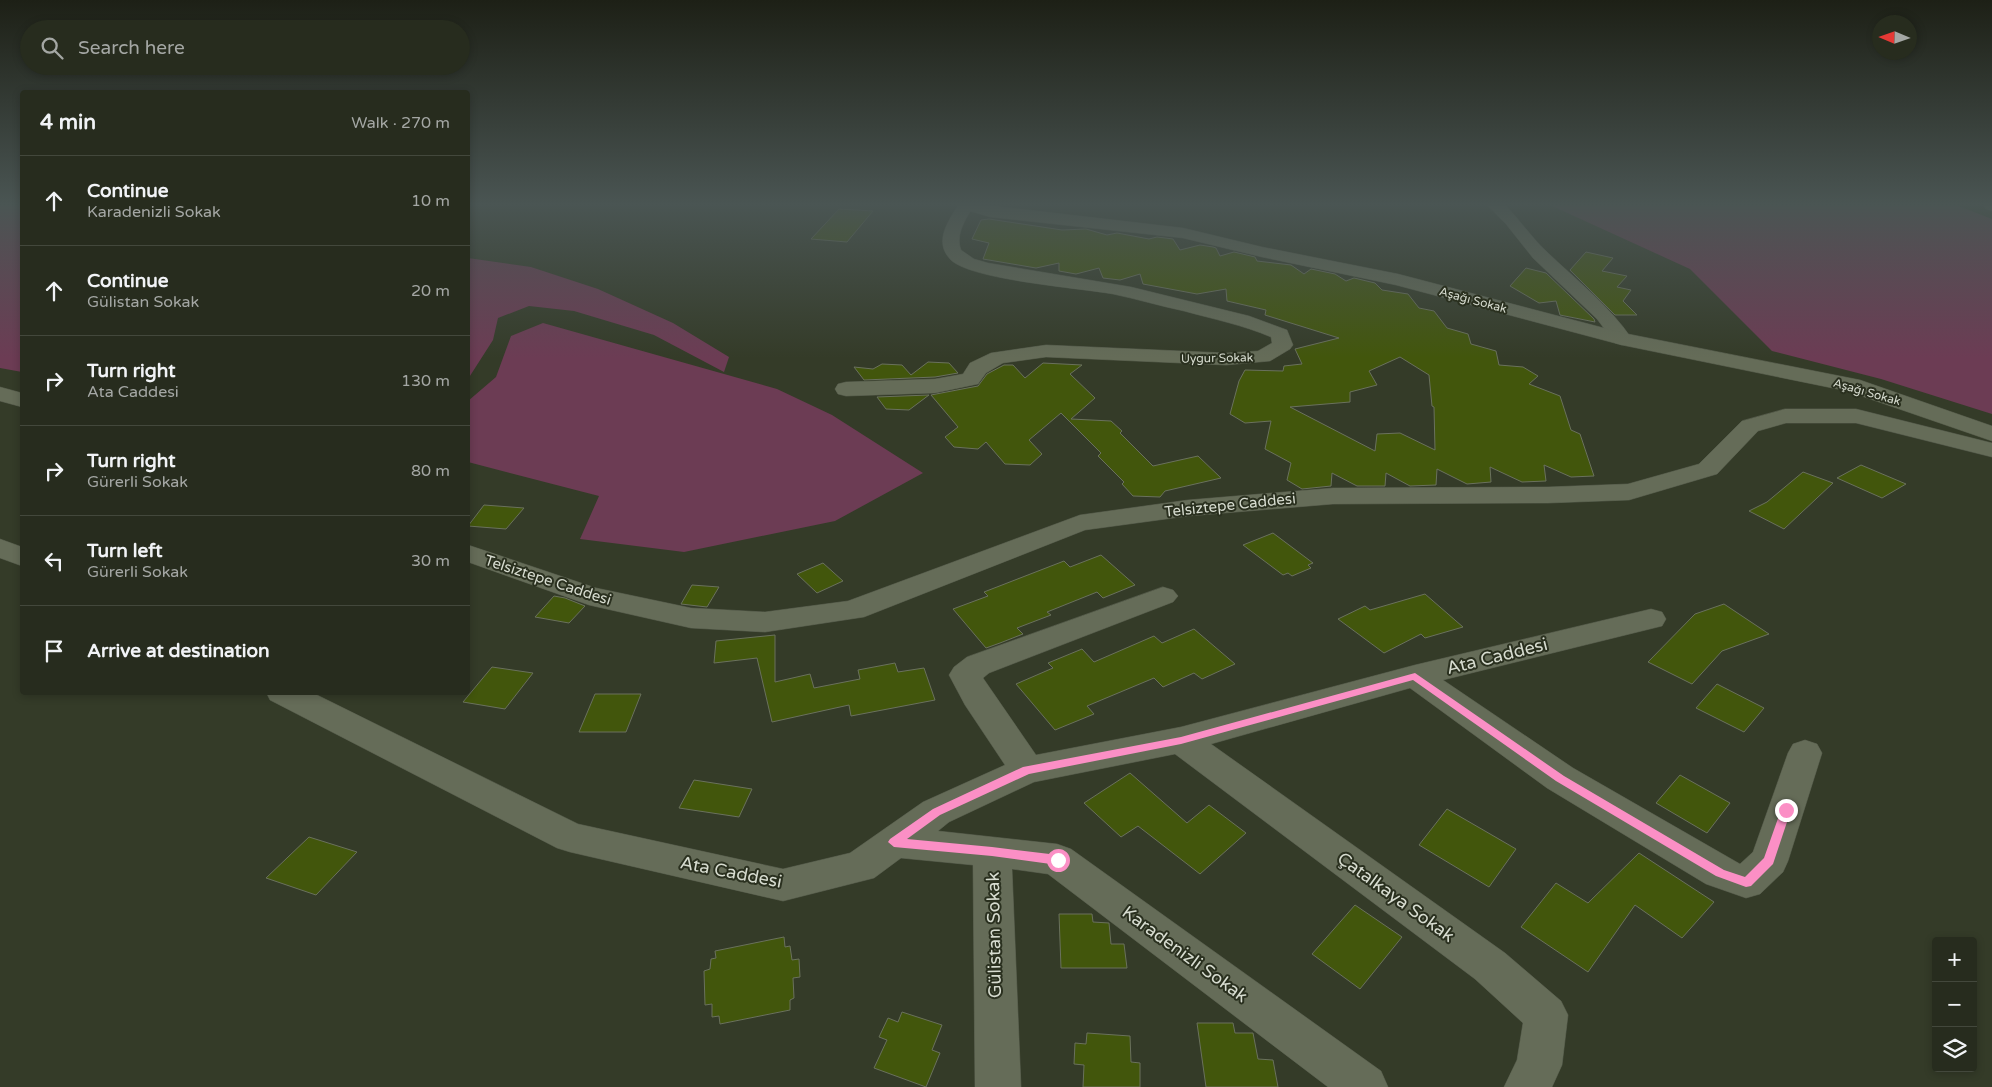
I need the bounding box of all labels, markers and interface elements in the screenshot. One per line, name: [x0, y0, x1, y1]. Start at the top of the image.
north arrow: [1872, 15, 1917, 60]
search box: [20, 20, 470, 75]
icon: search: [38, 34, 66, 62]
text: Search here: [78, 37, 185, 59]
text: 4 min: [40, 110, 96, 135]
text: Walk · 270 m: [351, 113, 450, 133]
text: Continue: [87, 180, 169, 202]
icon: ahead: [40, 187, 68, 215]
text: 10 m: [411, 191, 450, 211]
text: Karadenizli Sokak: [87, 202, 221, 222]
text: Continue: [87, 270, 169, 292]
icon: ahead: [40, 277, 68, 305]
text: 20 m: [411, 281, 450, 301]
street label: Aşağı Sokak: [1438, 284, 1509, 316]
text: Gülistan Sokak: [87, 292, 199, 312]
street label: Uygur Sokak: [1181, 350, 1254, 366]
text: Turn right: [87, 360, 175, 382]
icon: right: [40, 367, 68, 395]
text: 130 m: [401, 371, 450, 391]
street label: Aşağı Sokak: [1832, 376, 1903, 408]
text: Ata Caddesi: [87, 382, 179, 402]
text: Turn right: [87, 450, 175, 472]
icon: right: [40, 457, 68, 485]
text: 80 m: [411, 461, 450, 481]
text: Gürerli Sokak: [87, 472, 188, 492]
street label: Telsiztepe Caddesi: [1163, 489, 1297, 521]
text: Turn left: [87, 540, 163, 562]
icon: left: [40, 547, 68, 575]
text: 30 m: [411, 551, 450, 571]
street label: Telsiztepe Caddesi: [482, 551, 614, 609]
text: Gürerli Sokak: [87, 562, 188, 582]
street label: Ata Caddesi: [1444, 633, 1550, 679]
icon: arrive: [40, 637, 68, 665]
text: Arrive at destination: [87, 640, 270, 662]
route end: [1775, 799, 1798, 822]
street label: Çatalkaya Sokak: [1333, 847, 1459, 947]
route start: [1047, 849, 1070, 872]
street label: Ata Caddesi: [678, 851, 784, 893]
street label: Gülistan Sokak: [982, 871, 1006, 998]
street label: Karadenizli Sokak: [1118, 901, 1252, 1007]
map controls: [1932, 937, 1977, 1072]
button: +: [1932, 937, 1977, 982]
button: −: [1932, 982, 1977, 1027]
button: layers: [1932, 1027, 1977, 1072]

